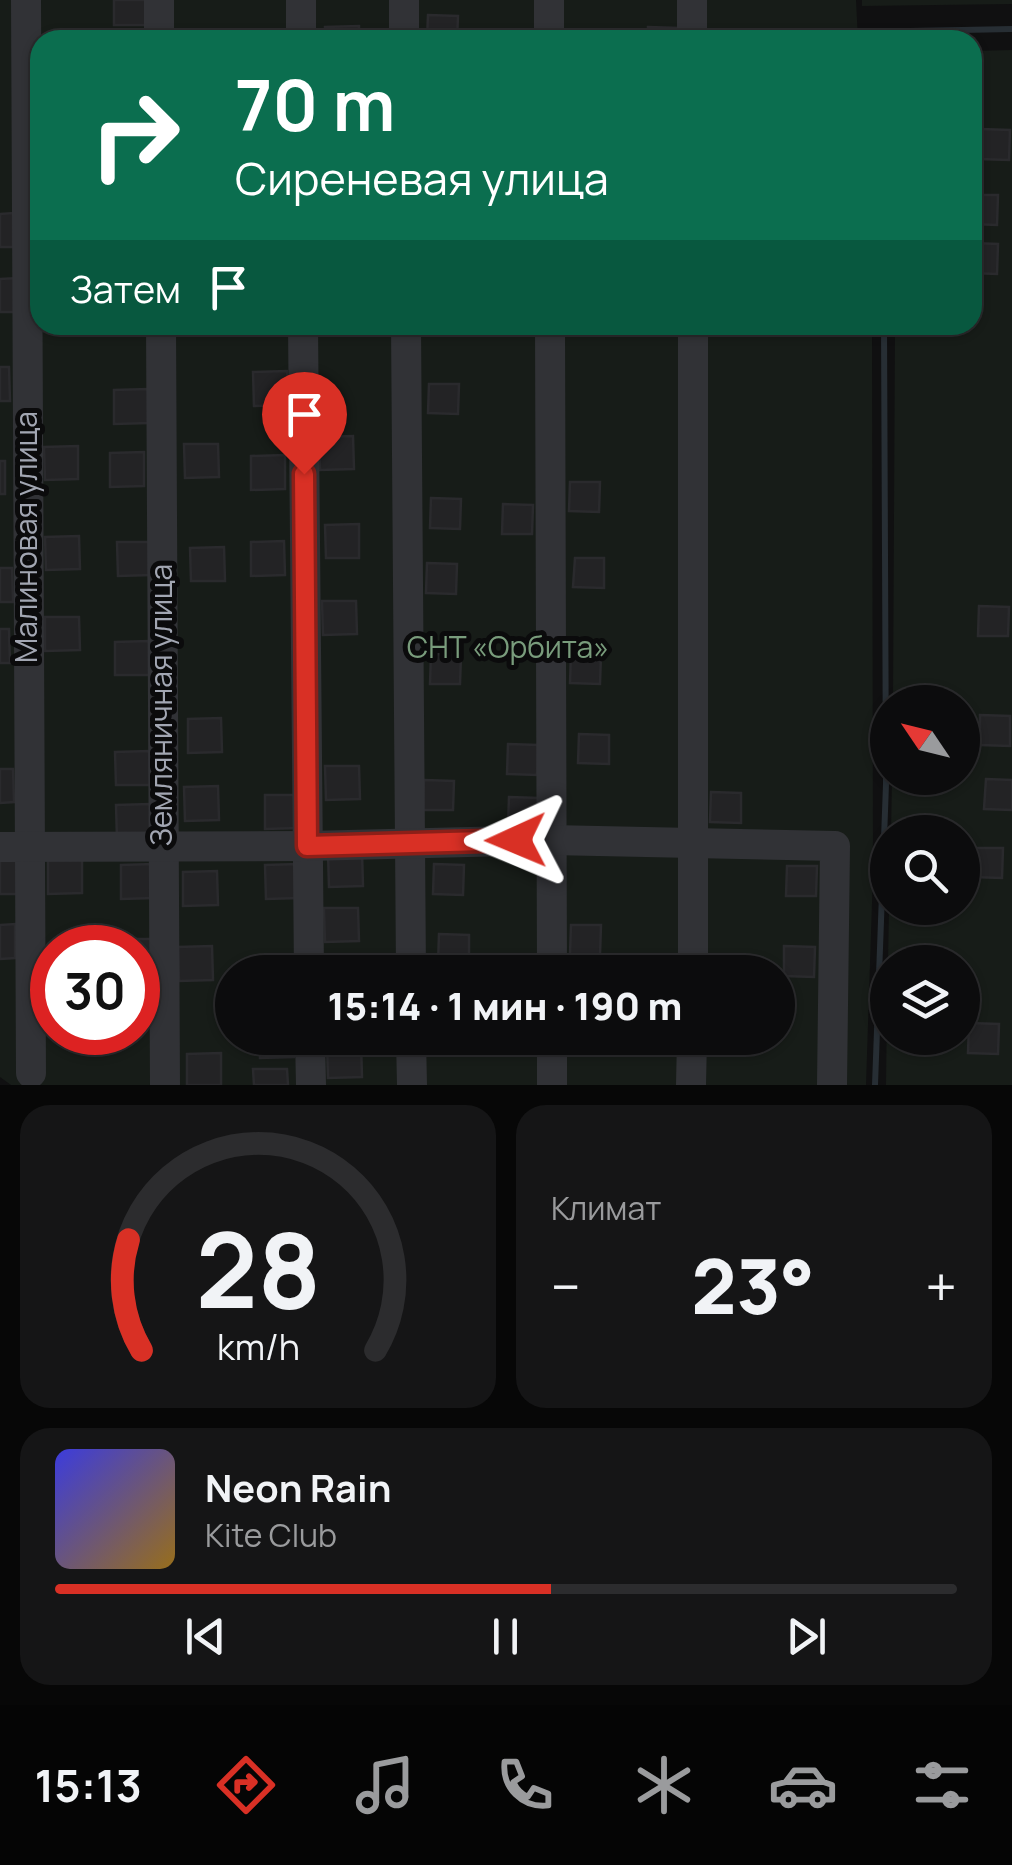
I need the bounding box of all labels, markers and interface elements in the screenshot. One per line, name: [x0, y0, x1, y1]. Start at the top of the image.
text: 70 m: [235, 56, 395, 152]
icon: right: [70, 70, 200, 200]
text: Сиреневая улица: [235, 147, 609, 209]
icon: arrive: [201, 260, 256, 315]
text: Затем: [70, 262, 181, 314]
pin: [262, 372, 347, 475]
icon: arrive: [277, 387, 332, 442]
street label: Малиновая улица: [5, 411, 46, 663]
street label: Земляничная улица: [140, 564, 181, 846]
park label: СНТ «Орбита»: [407, 626, 609, 667]
north arrow: [870, 685, 980, 795]
map controls: [870, 685, 980, 1055]
position arrow: [464, 788, 568, 892]
button: search: [870, 815, 980, 925]
speed limit sign: 30: [30, 925, 160, 1055]
button: layers: [870, 945, 980, 1055]
text: 15:14 · 1 мин · 190 m: [328, 979, 682, 1031]
text: Климат: [551, 1186, 661, 1230]
text: 28: [195, 1197, 321, 1339]
text: 23°: [691, 1234, 815, 1337]
text: −: [551, 1248, 581, 1324]
text: +: [925, 1248, 957, 1324]
text: km/h: [216, 1322, 300, 1371]
text: Neon Rain: [205, 1461, 391, 1513]
text: Kite Club: [205, 1513, 337, 1557]
icon: previous: [178, 1609, 233, 1664]
icon: pause: [478, 1609, 533, 1664]
icon: next: [779, 1609, 834, 1664]
icon: directions: [211, 1750, 281, 1820]
icon: music: [350, 1750, 420, 1820]
icon: phone: [490, 1750, 560, 1820]
icon: climate: [629, 1750, 699, 1820]
icon: car: [768, 1750, 838, 1820]
icon: filters: [907, 1750, 977, 1820]
text: 15:13: [35, 1754, 142, 1816]

